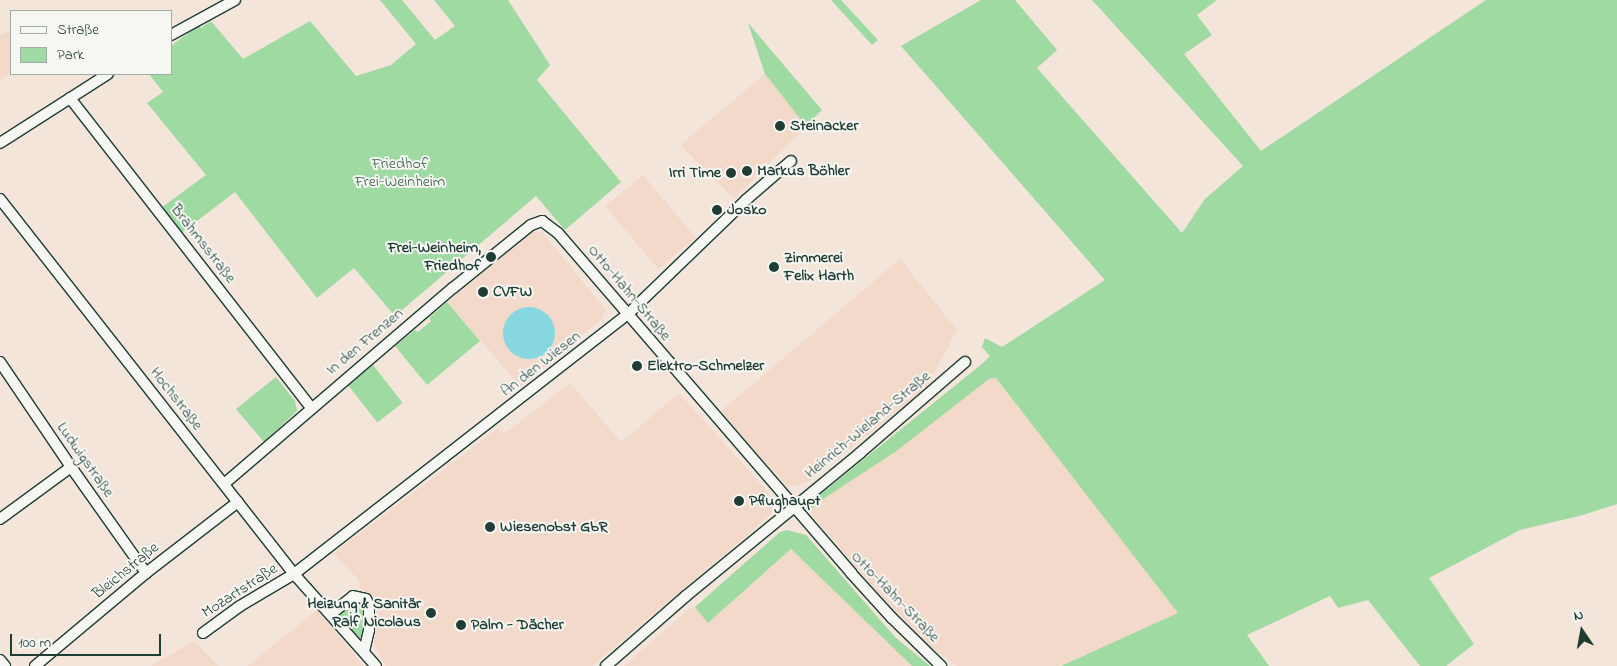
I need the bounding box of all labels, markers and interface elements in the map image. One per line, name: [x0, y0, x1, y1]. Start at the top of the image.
legend: [10, 10, 172, 75]
text: Straße: [57, 19, 99, 41]
text: Park: [57, 44, 84, 66]
place label: Steinacker: [790, 116, 858, 136]
marker: Steinacker: [774, 120, 786, 132]
park label: Friedhof Frei-Weinheim: [355, 154, 445, 192]
place label: Markus Böhler: [757, 161, 850, 181]
place label: Irri Time: [669, 163, 721, 183]
marker: Markus Böhler: [741, 165, 753, 177]
marker: Irri Time: [725, 167, 737, 179]
place label: Josko: [727, 200, 767, 220]
street label: Brahmsstraße: [166, 201, 240, 287]
marker: Josko: [711, 204, 723, 216]
place label: Frei-Weinheim, Friedhof: [388, 238, 481, 276]
street label: Otto-Hahn-Straße: [583, 241, 675, 345]
place label: Zimmerei Felix Harth: [784, 248, 854, 286]
marker: Frei-Weinheim, Friedhof: [485, 251, 497, 263]
marker: Zimmerei Felix Harth: [768, 261, 780, 273]
place label: CVFW: [493, 282, 532, 302]
marker: CVFW: [477, 286, 489, 298]
street label: In den Frenzen: [323, 304, 407, 380]
street label: An den Wiesen: [497, 327, 585, 401]
place label: Elektro-Schmelzer: [647, 356, 764, 376]
marker: Elektro-Schmelzer: [631, 360, 643, 372]
street label: Hochstraße: [145, 364, 207, 434]
street label: Heinrich-Wieland-Straße: [801, 367, 935, 483]
street label: Ludwigstraße: [52, 419, 118, 501]
place label: Pflughaupt: [749, 491, 820, 511]
marker: Pflughaupt: [733, 495, 745, 507]
place label: Wiesenobst GbR: [500, 517, 608, 537]
marker: Wiesenobst GbR: [484, 521, 496, 533]
street label: Bleichstraße: [89, 538, 163, 604]
street label: Otto-Hahn-Straße: [846, 547, 944, 647]
street label: Mozartstraße: [199, 559, 281, 623]
place label: Heizung & Sanitär Ralf Nicolaus: [307, 594, 421, 632]
text: N: [1572, 605, 1586, 627]
north arrow: [1557, 606, 1607, 656]
marker: Heizung & Sanitär Ralf Nicolaus: [425, 607, 437, 619]
place label: Palm - Dächer: [471, 615, 564, 635]
marker: Palm - Dächer: [455, 619, 467, 631]
scale bar: [12, 624, 164, 656]
text: 100 m: [18, 632, 51, 654]

